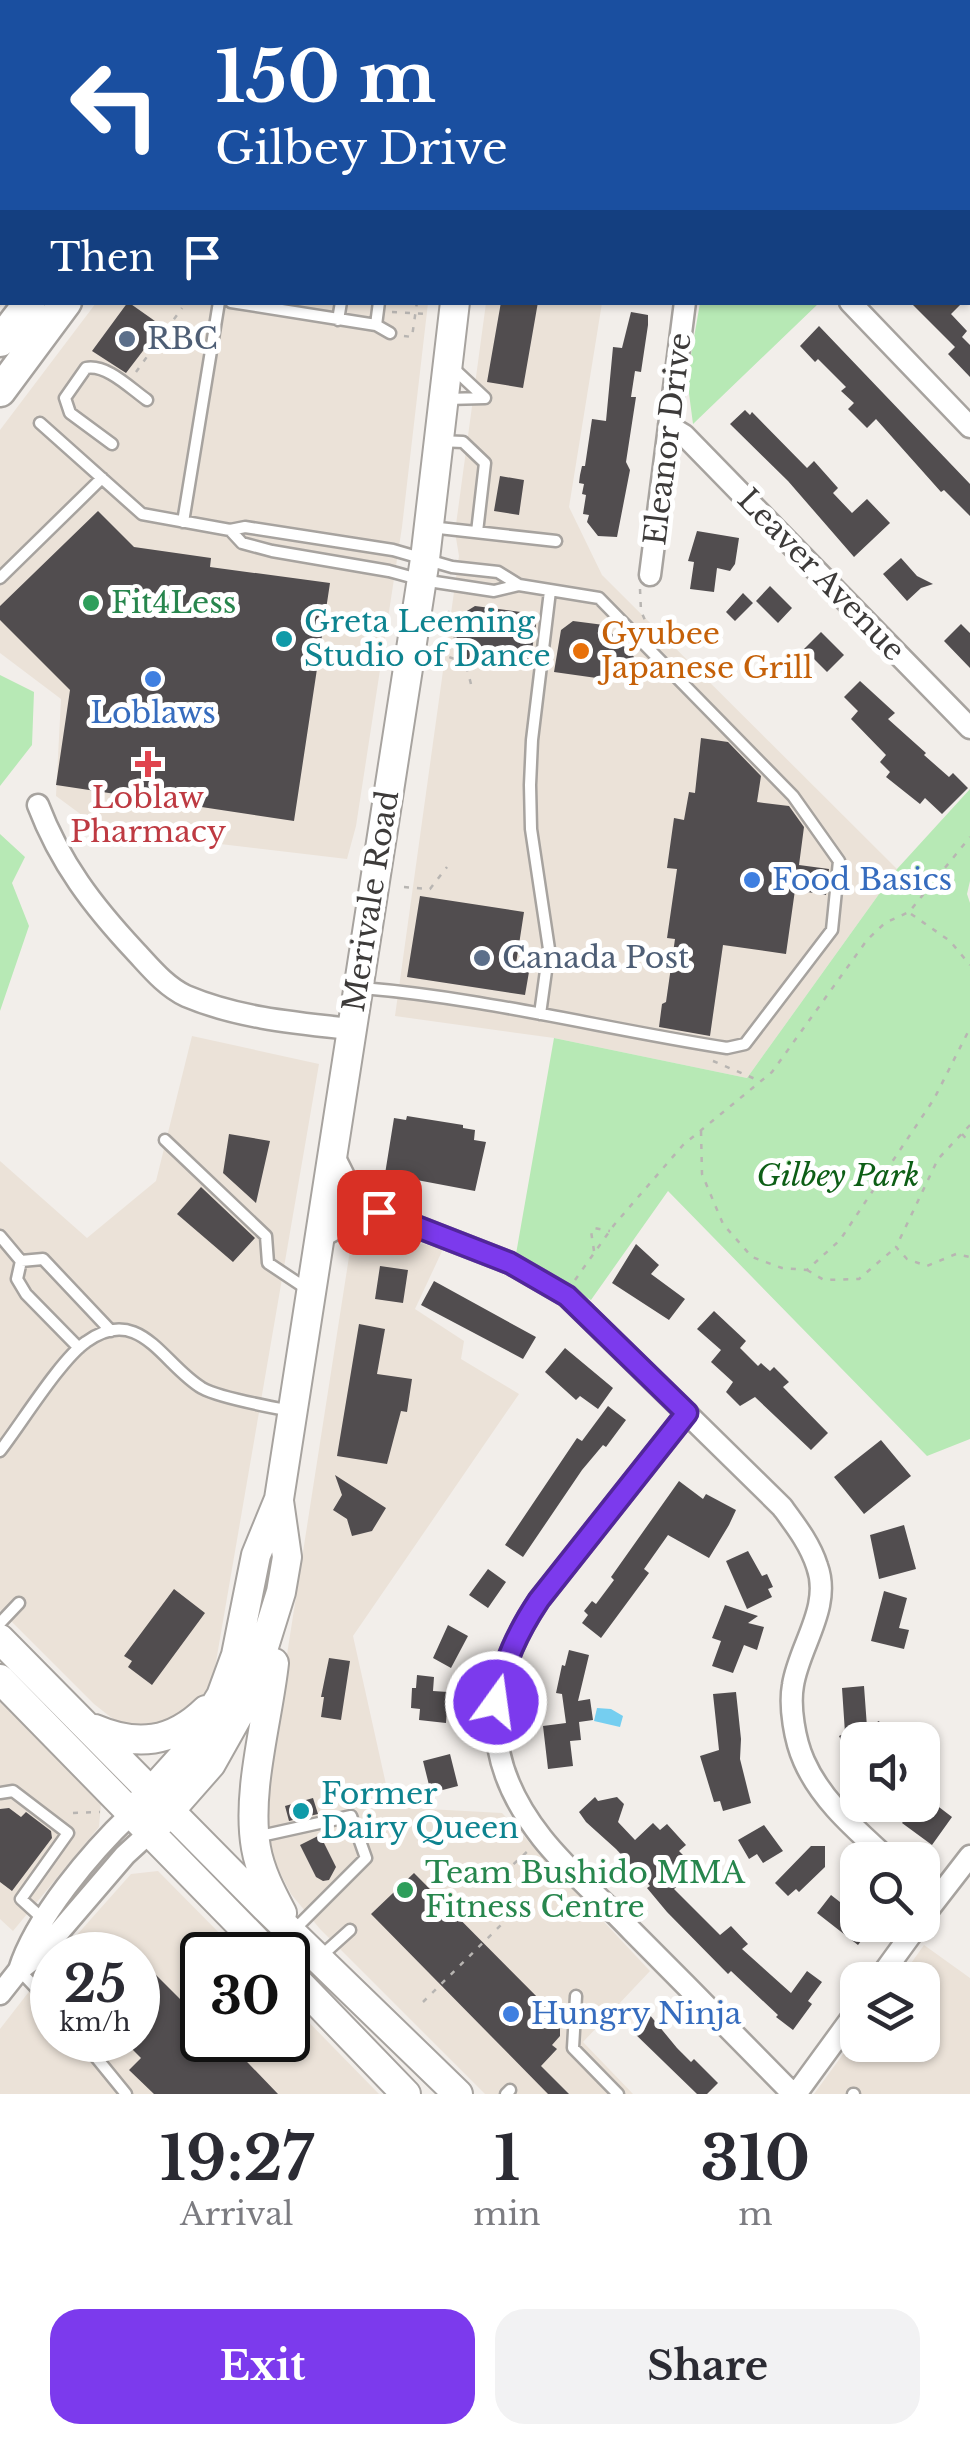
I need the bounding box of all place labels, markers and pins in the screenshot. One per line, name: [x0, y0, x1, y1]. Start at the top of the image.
place label: RBC: [147, 320, 218, 357]
marker: RBC: [116, 328, 138, 350]
place label: Fit4Less: [111, 584, 236, 621]
marker: Fit4Less: [80, 592, 102, 614]
place label: Greta Leeming Studio of Dance: [304, 603, 551, 674]
place label: Gyubee Japanese Grill: [597, 615, 813, 686]
marker: Greta Leeming Studio of Dance: [273, 628, 295, 650]
marker: Gyubee Japanese Grill: [570, 640, 592, 662]
marker: Loblaws: [142, 668, 164, 690]
place label: Loblaws: [90, 694, 216, 731]
marker: Loblaw Pharmacy: [137, 753, 159, 775]
place label: Loblaw Pharmacy: [70, 779, 226, 850]
place label: Food Basics: [772, 861, 952, 898]
marker: Food Basics: [741, 869, 763, 891]
place label: Canada Post: [502, 939, 690, 976]
marker: Canada Post: [471, 947, 493, 969]
pin: [337, 1170, 422, 1255]
place label: Former Dairy Queen: [321, 1775, 519, 1846]
marker: Former Dairy Queen: [290, 1800, 312, 1822]
place label: Team Bushido MMA Fitness Centre: [425, 1854, 746, 1925]
marker: Team Bushido MMA Fitness Centre: [394, 1879, 416, 1901]
place label: Hungry Ninja: [531, 1995, 742, 2032]
marker: Hungry Ninja: [500, 2003, 522, 2025]

